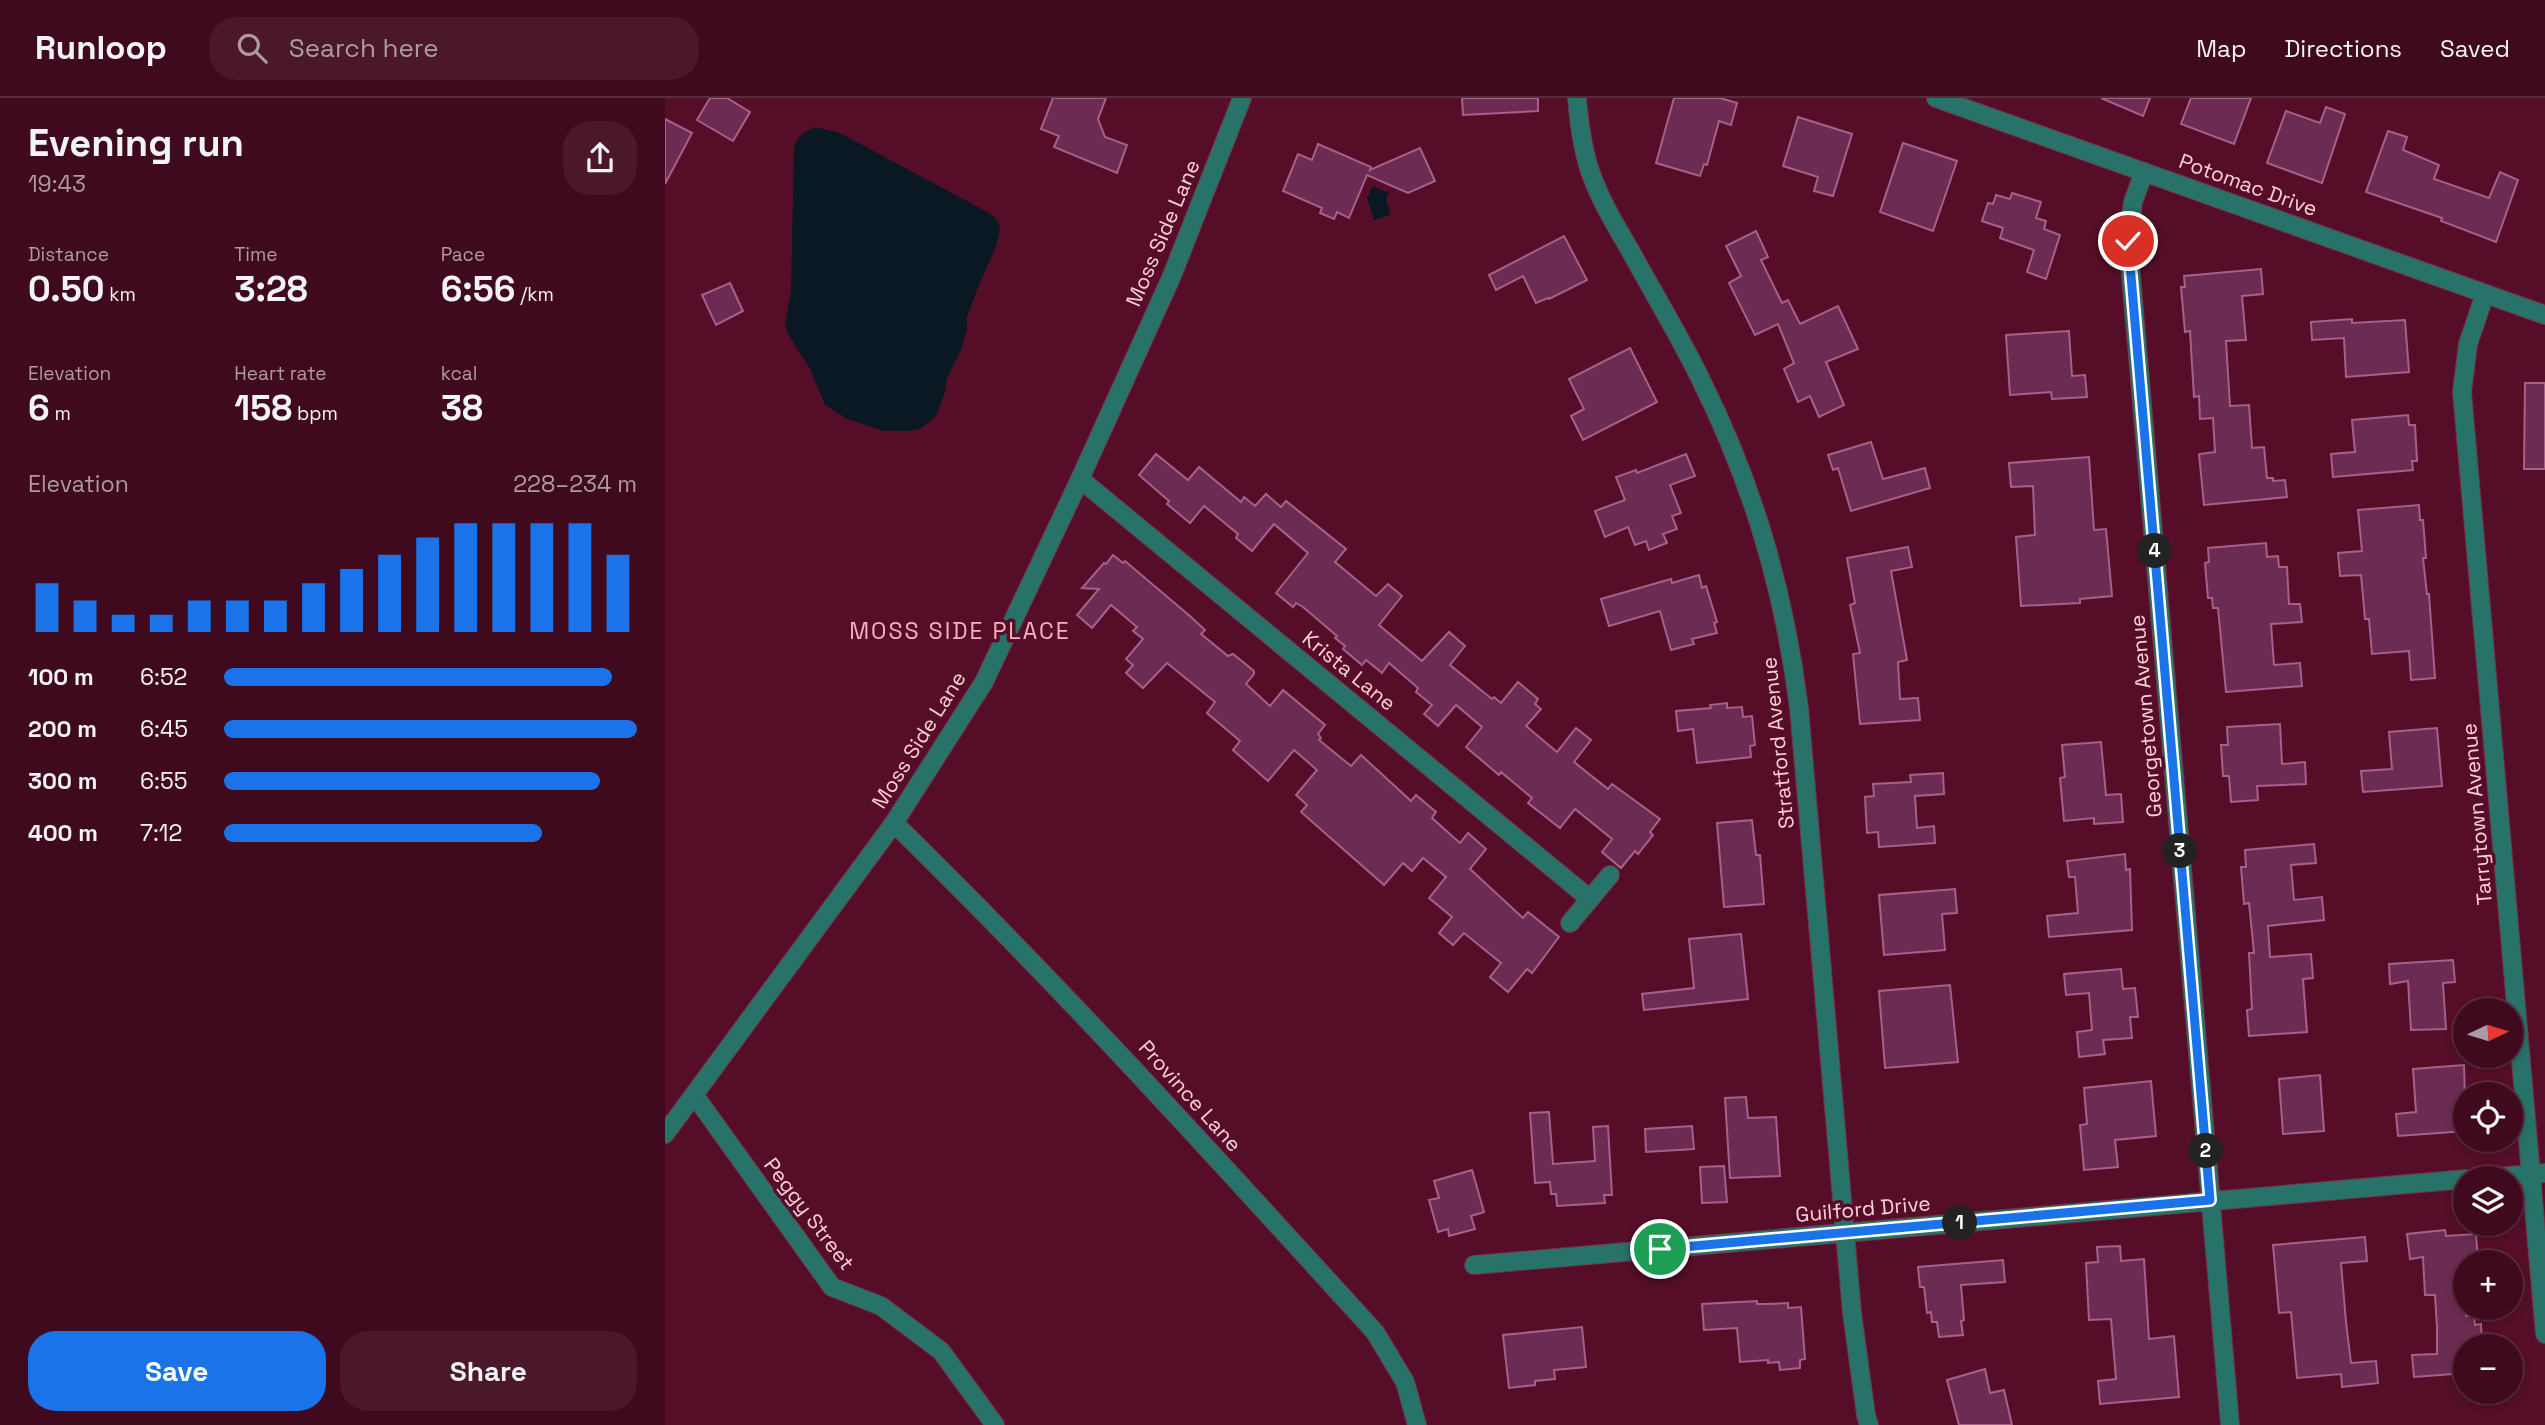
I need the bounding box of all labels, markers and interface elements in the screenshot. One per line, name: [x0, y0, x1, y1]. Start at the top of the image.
search box: [209, 17, 699, 80]
text: Runloop: [35, 27, 167, 69]
icon: search: [233, 29, 271, 67]
text: Search here: [289, 31, 439, 65]
text: Map: [2196, 33, 2246, 64]
text: Directions: [2284, 33, 2402, 64]
text: Saved: [2440, 33, 2510, 64]
text: Evening run: [28, 119, 244, 167]
button: share: [563, 121, 637, 195]
street label: Potomac Drive: [2175, 147, 2321, 222]
street label: Moss Side Lane: [1119, 155, 1206, 310]
text: 19:43: [28, 169, 86, 199]
pin: [2098, 211, 2158, 271]
icon: check: [2109, 222, 2147, 260]
text: Distance: [28, 242, 109, 267]
text: Time: [234, 242, 278, 267]
text: Pace: [441, 242, 485, 267]
text: 0.50: [28, 267, 104, 311]
text: 3:28: [234, 267, 308, 311]
text: 6:56: [441, 267, 515, 311]
text: km: [104, 282, 136, 307]
text: /km: [515, 282, 554, 307]
text: Elevation: [28, 361, 111, 386]
text: Heart rate: [234, 361, 327, 386]
text: kcal: [441, 361, 477, 386]
text: 6: [28, 386, 50, 430]
text: 158: [234, 386, 292, 430]
text: 38: [441, 386, 483, 430]
text: m: [50, 401, 71, 426]
text: bpm: [292, 401, 338, 426]
text: Elevation: [28, 469, 129, 499]
text: 228–234 m: [513, 469, 637, 499]
pin: 4: [2137, 533, 2173, 568]
text: 4: [2148, 538, 2161, 563]
street label: Georgetown Avenue: [2123, 614, 2168, 819]
district label: MOSS SIDE PLACE: [849, 616, 1071, 646]
street label: Krista Lane: [1297, 625, 1402, 717]
street label: Stratford Avenue: [1755, 656, 1800, 830]
text: 100 m: [28, 662, 94, 692]
text: 6:52: [140, 662, 187, 692]
street label: Moss Side Lane: [866, 666, 972, 813]
text: 200 m: [28, 714, 97, 744]
text: 6:45: [140, 714, 188, 744]
street label: Tarrytown Avenue: [2455, 722, 2498, 906]
text: 300 m: [28, 766, 97, 796]
text: 6:55: [140, 766, 187, 796]
text: 400 m: [28, 818, 98, 848]
text: 7:12: [140, 818, 182, 848]
pin: 3: [2163, 834, 2197, 868]
text: 3: [2174, 838, 2185, 863]
north arrow: [2453, 998, 2523, 1068]
map controls: [2453, 998, 2523, 1404]
street label: Province Lane: [1133, 1034, 1248, 1157]
button: locate: [2453, 1082, 2523, 1152]
pin: 2: [2189, 1134, 2223, 1168]
text: 2: [2200, 1138, 2211, 1163]
street label: Peggy Street: [758, 1152, 861, 1275]
button: layers: [2453, 1166, 2523, 1236]
street label: Guilford Drive: [1794, 1189, 1932, 1228]
pin: 1: [1943, 1206, 1977, 1240]
text: 1: [1955, 1210, 1964, 1235]
pin: [1630, 1219, 1690, 1279]
icon: arrive: [1641, 1230, 1679, 1268]
button: +: [2453, 1250, 2523, 1320]
button: Save: [28, 1331, 326, 1411]
button: Share: [340, 1331, 637, 1411]
button: −: [2453, 1334, 2523, 1404]

